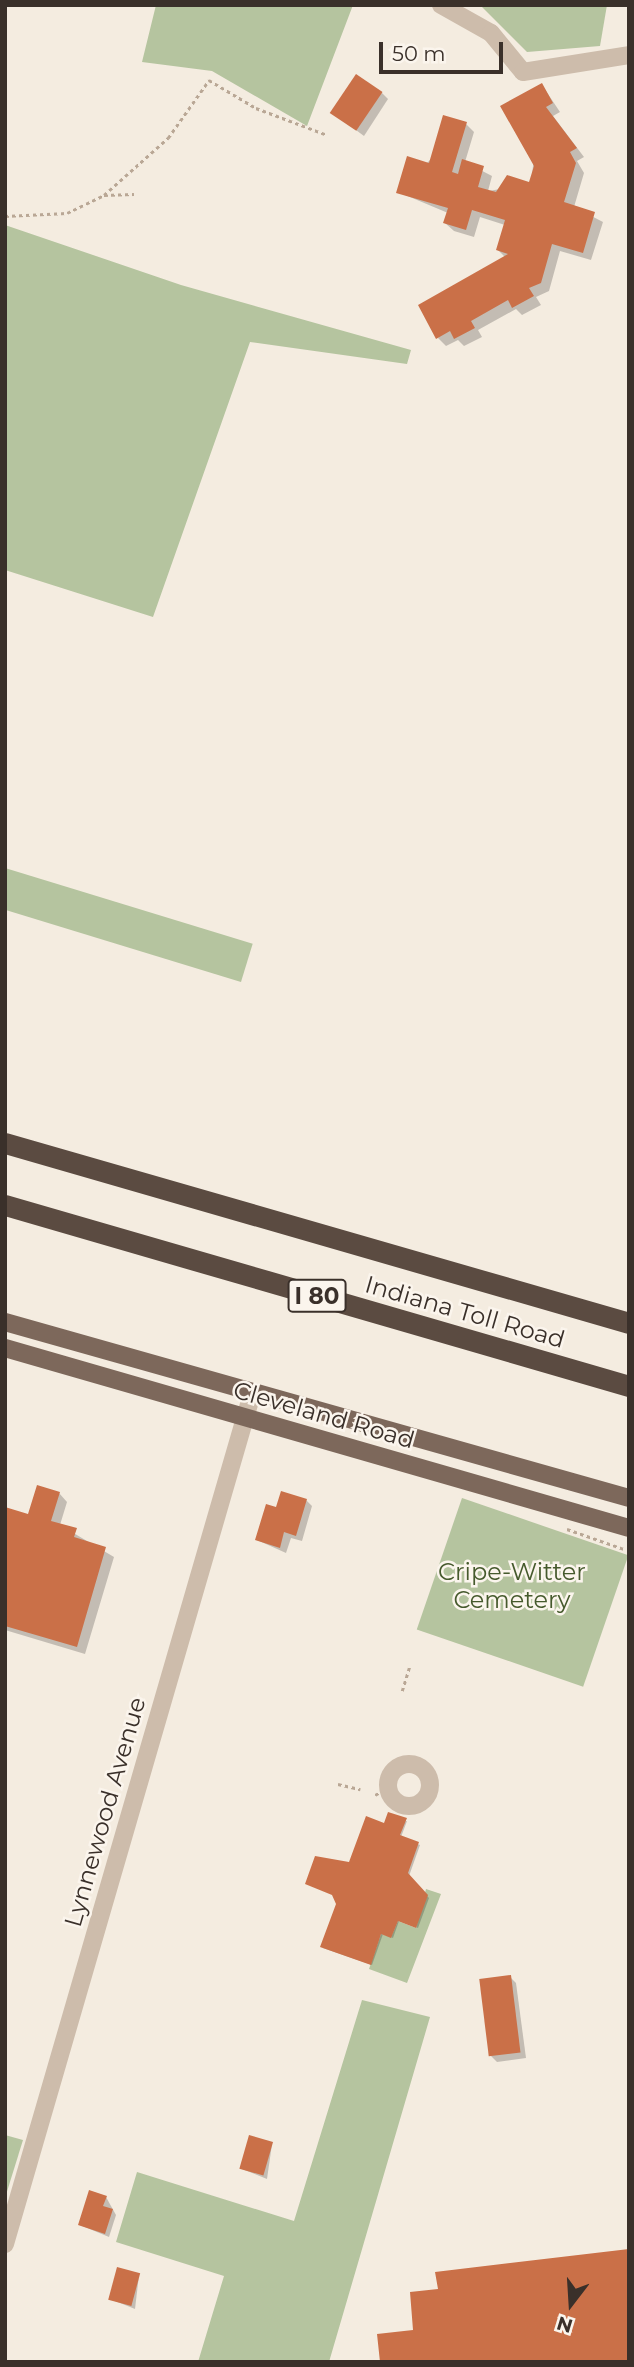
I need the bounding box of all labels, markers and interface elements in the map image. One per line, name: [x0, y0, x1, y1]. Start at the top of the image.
scale bar: [382, 28, 506, 72]
text: 50 m: [392, 41, 446, 66]
street label: Indiana Toll Road: [362, 1270, 568, 1354]
road number: I 80: [287, 1276, 347, 1316]
street label: Cleveland Road: [230, 1375, 418, 1455]
park label: Cripe-Witter Cemetery: [438, 1558, 586, 1614]
street label: Lynnewood Avenue: [58, 1694, 152, 1930]
north arrow: [536, 2269, 606, 2339]
text: N: [554, 2311, 575, 2338]

